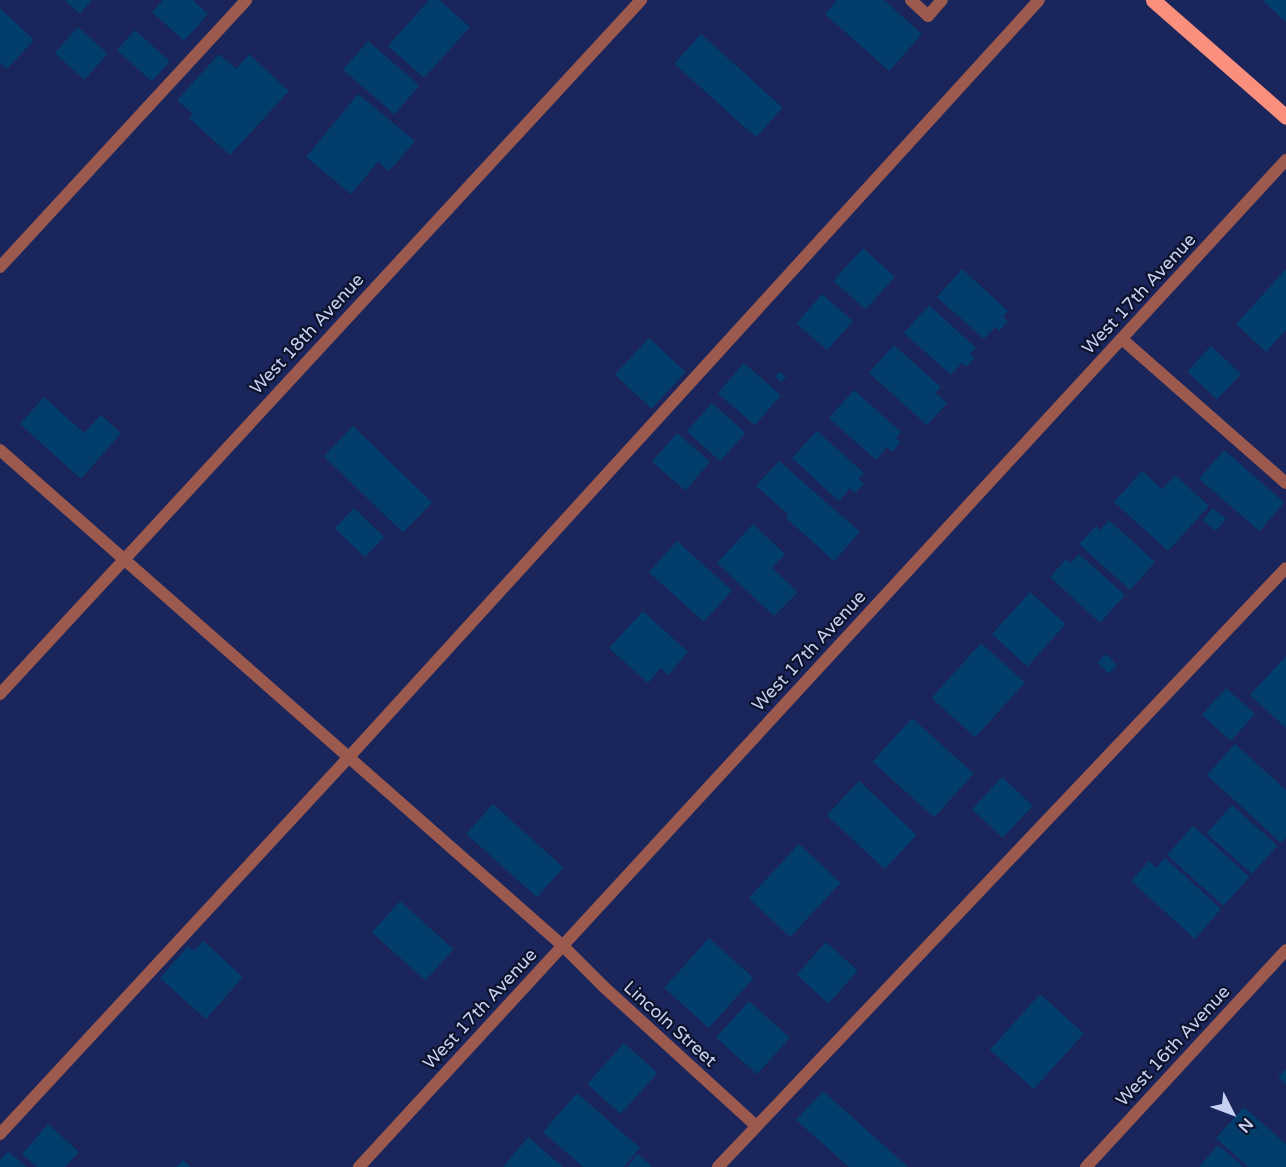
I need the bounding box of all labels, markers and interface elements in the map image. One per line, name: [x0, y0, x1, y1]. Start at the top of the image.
street label: West 17th Avenue: [1077, 229, 1201, 359]
street label: West 18th Avenue: [245, 269, 369, 399]
street label: West 17th Avenue: [747, 586, 871, 716]
street label: West 17th Avenue: [418, 944, 542, 1074]
street label: Lincoln Street: [619, 977, 721, 1071]
street label: West 16th Avenue: [1111, 981, 1235, 1111]
north arrow: [1202, 1083, 1262, 1143]
text: N: [1234, 1114, 1257, 1137]

